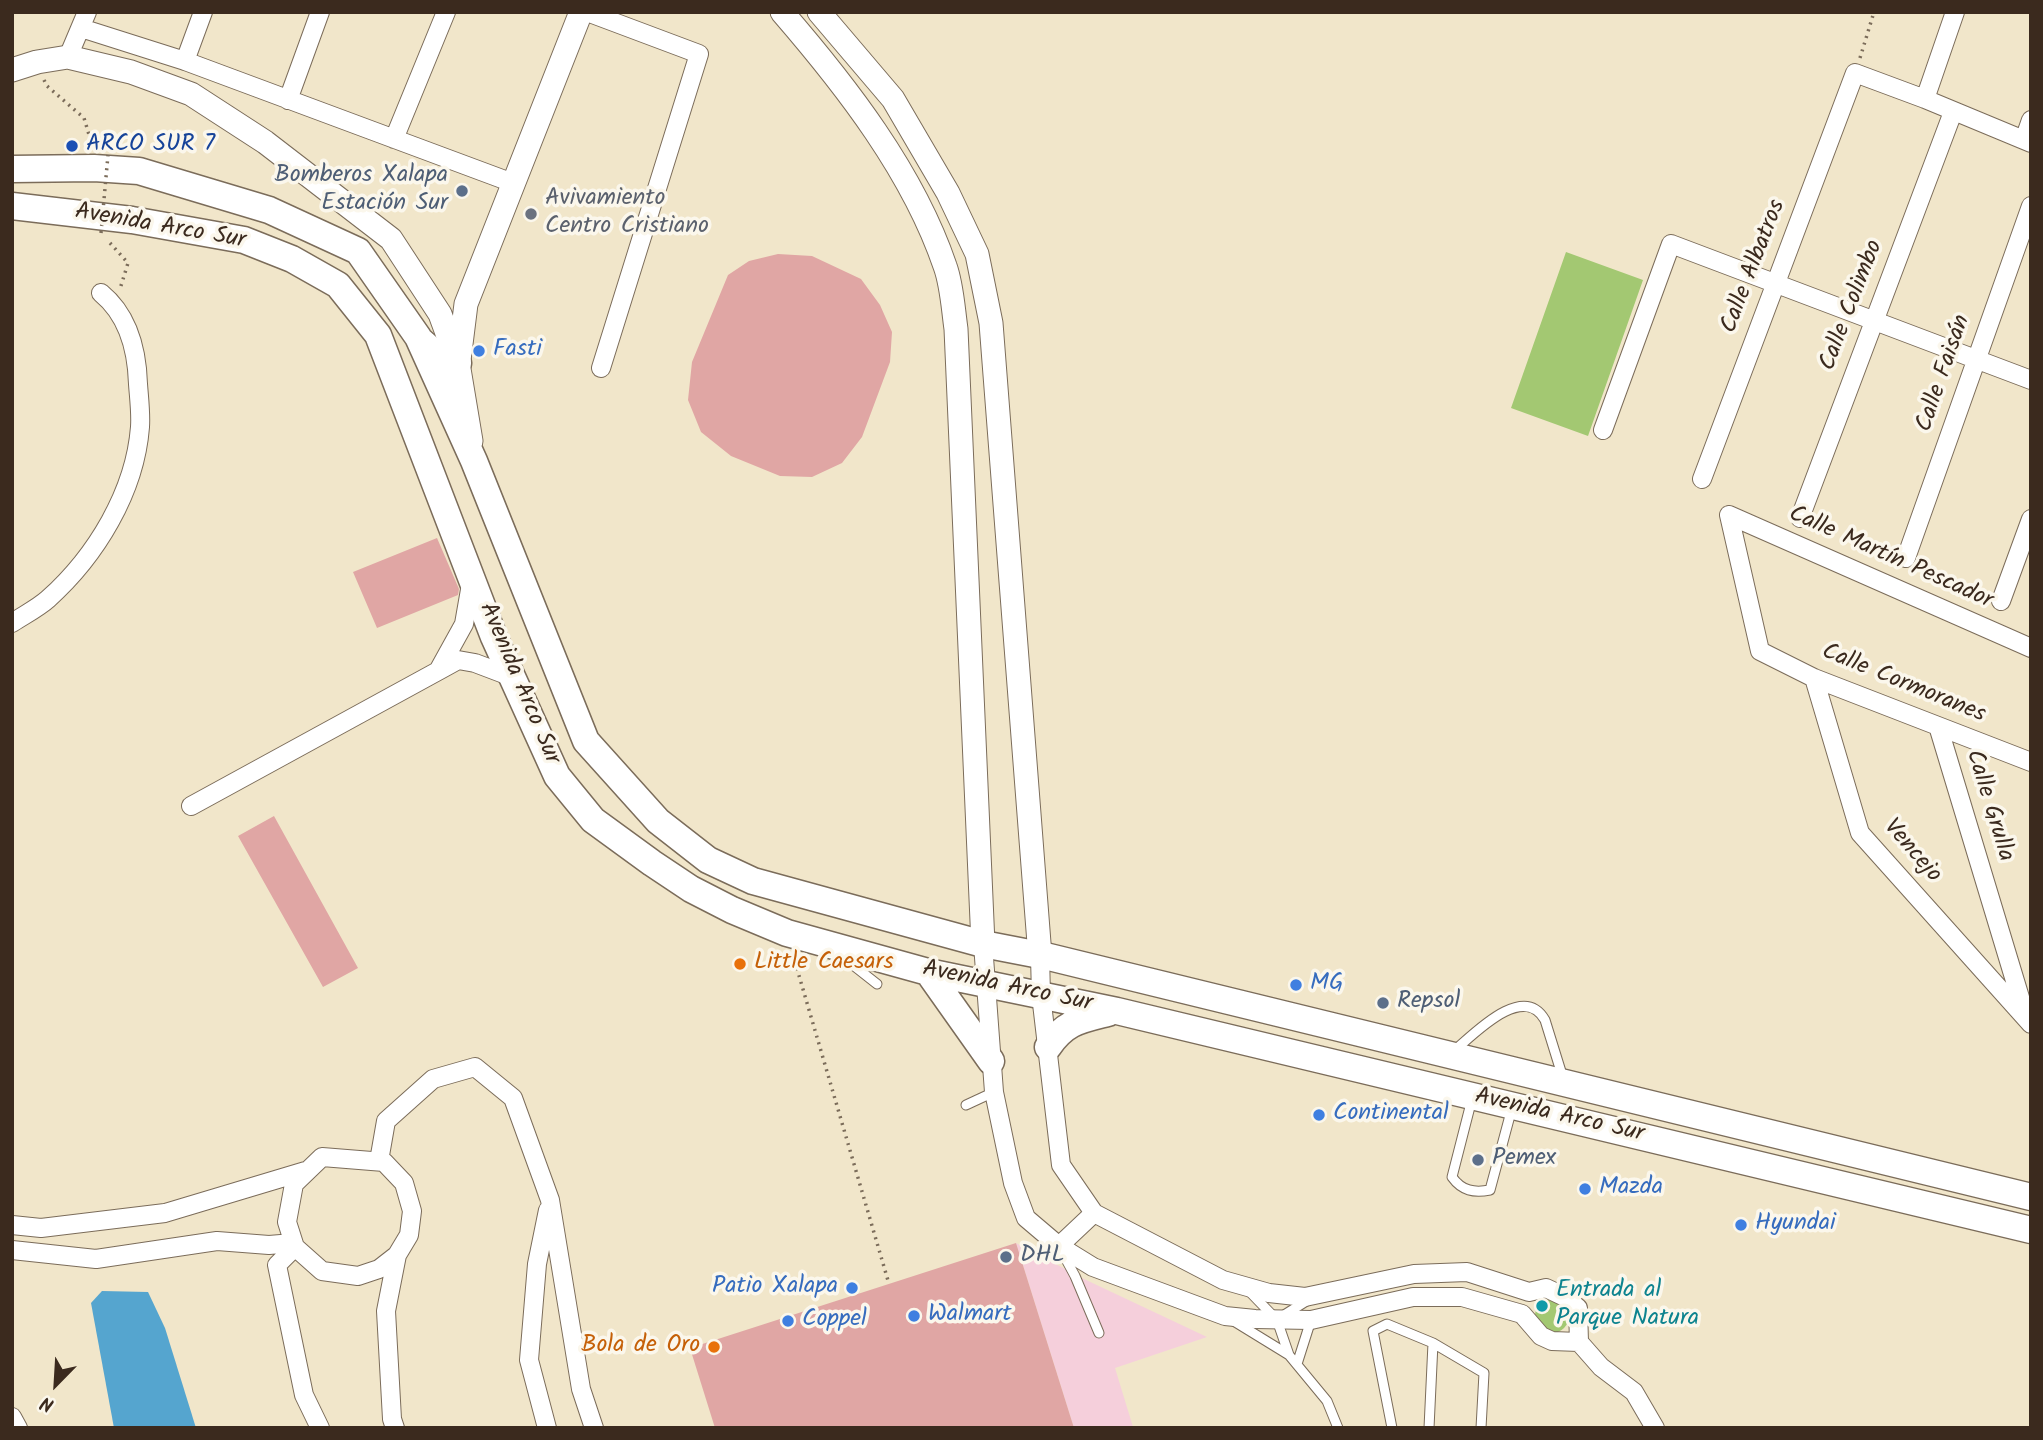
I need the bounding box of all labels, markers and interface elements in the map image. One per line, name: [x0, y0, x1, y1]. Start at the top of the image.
place label: ARCO SUR 7: [86, 132, 215, 160]
marker: ARCO SUR 7: [64, 138, 80, 154]
place label: Bomberos Xalapa Estación Sur: [275, 163, 448, 219]
marker: Bomberos Xalapa Estación Sur: [454, 183, 470, 199]
place label: Avivamiento Centro Cristiano: [545, 186, 709, 242]
street label: Calle Albatros: [1716, 196, 1794, 338]
street label: Avenida Arco Sur: [72, 199, 248, 257]
marker: Avivamiento Centro Cristiano: [523, 206, 539, 222]
street label: Calle Colimbo: [1815, 237, 1891, 375]
street label: Calle Faisán: [1912, 312, 1978, 436]
place label: Fasti: [493, 337, 542, 365]
marker: Fasti: [471, 343, 487, 359]
street label: Calle Martín Pescador: [1784, 501, 1996, 617]
street label: Avenida Arco Sur: [471, 599, 565, 769]
street label: Calle Cormoranes: [1817, 639, 1989, 731]
street label: Calle Grulla: [1957, 747, 2019, 865]
street label: Vencejo: [1876, 814, 1946, 890]
place label: Little Caesars: [754, 950, 894, 978]
marker: Little Caesars: [732, 956, 748, 972]
street label: Avenida Arco Sur: [919, 956, 1095, 1020]
place label: MG: [1310, 971, 1344, 999]
marker: MG: [1288, 977, 1304, 993]
place label: Repsol: [1397, 989, 1460, 1017]
marker: Repsol: [1375, 995, 1391, 1011]
street label: Avenida Arco Sur: [1472, 1084, 1646, 1150]
place label: Continental: [1333, 1101, 1449, 1129]
marker: Continental: [1311, 1107, 1327, 1123]
place label: Pemex: [1492, 1146, 1556, 1174]
marker: Pemex: [1470, 1152, 1486, 1168]
place label: Mazda: [1599, 1175, 1663, 1203]
marker: Mazda: [1577, 1181, 1593, 1197]
place label: Hyundai: [1755, 1211, 1836, 1239]
marker: Hyundai: [1733, 1217, 1749, 1233]
place label: DHL: [1020, 1243, 1065, 1271]
marker: DHL: [998, 1249, 1014, 1265]
place label: Patio Xalapa: [712, 1274, 838, 1302]
place label: Entrada al Parque Natura: [1556, 1278, 1699, 1334]
marker: Patio Xalapa: [844, 1280, 860, 1296]
marker: Entrada al Parque Natura: [1534, 1298, 1550, 1314]
place label: Walmart: [928, 1302, 1011, 1330]
place label: Coppel: [802, 1307, 867, 1335]
marker: Walmart: [906, 1308, 922, 1324]
marker: Coppel: [780, 1313, 796, 1329]
place label: Bola de Oro: [581, 1333, 700, 1361]
marker: Bola de Oro: [706, 1339, 722, 1355]
north arrow: [21, 1349, 91, 1419]
text: N: [36, 1387, 59, 1419]

